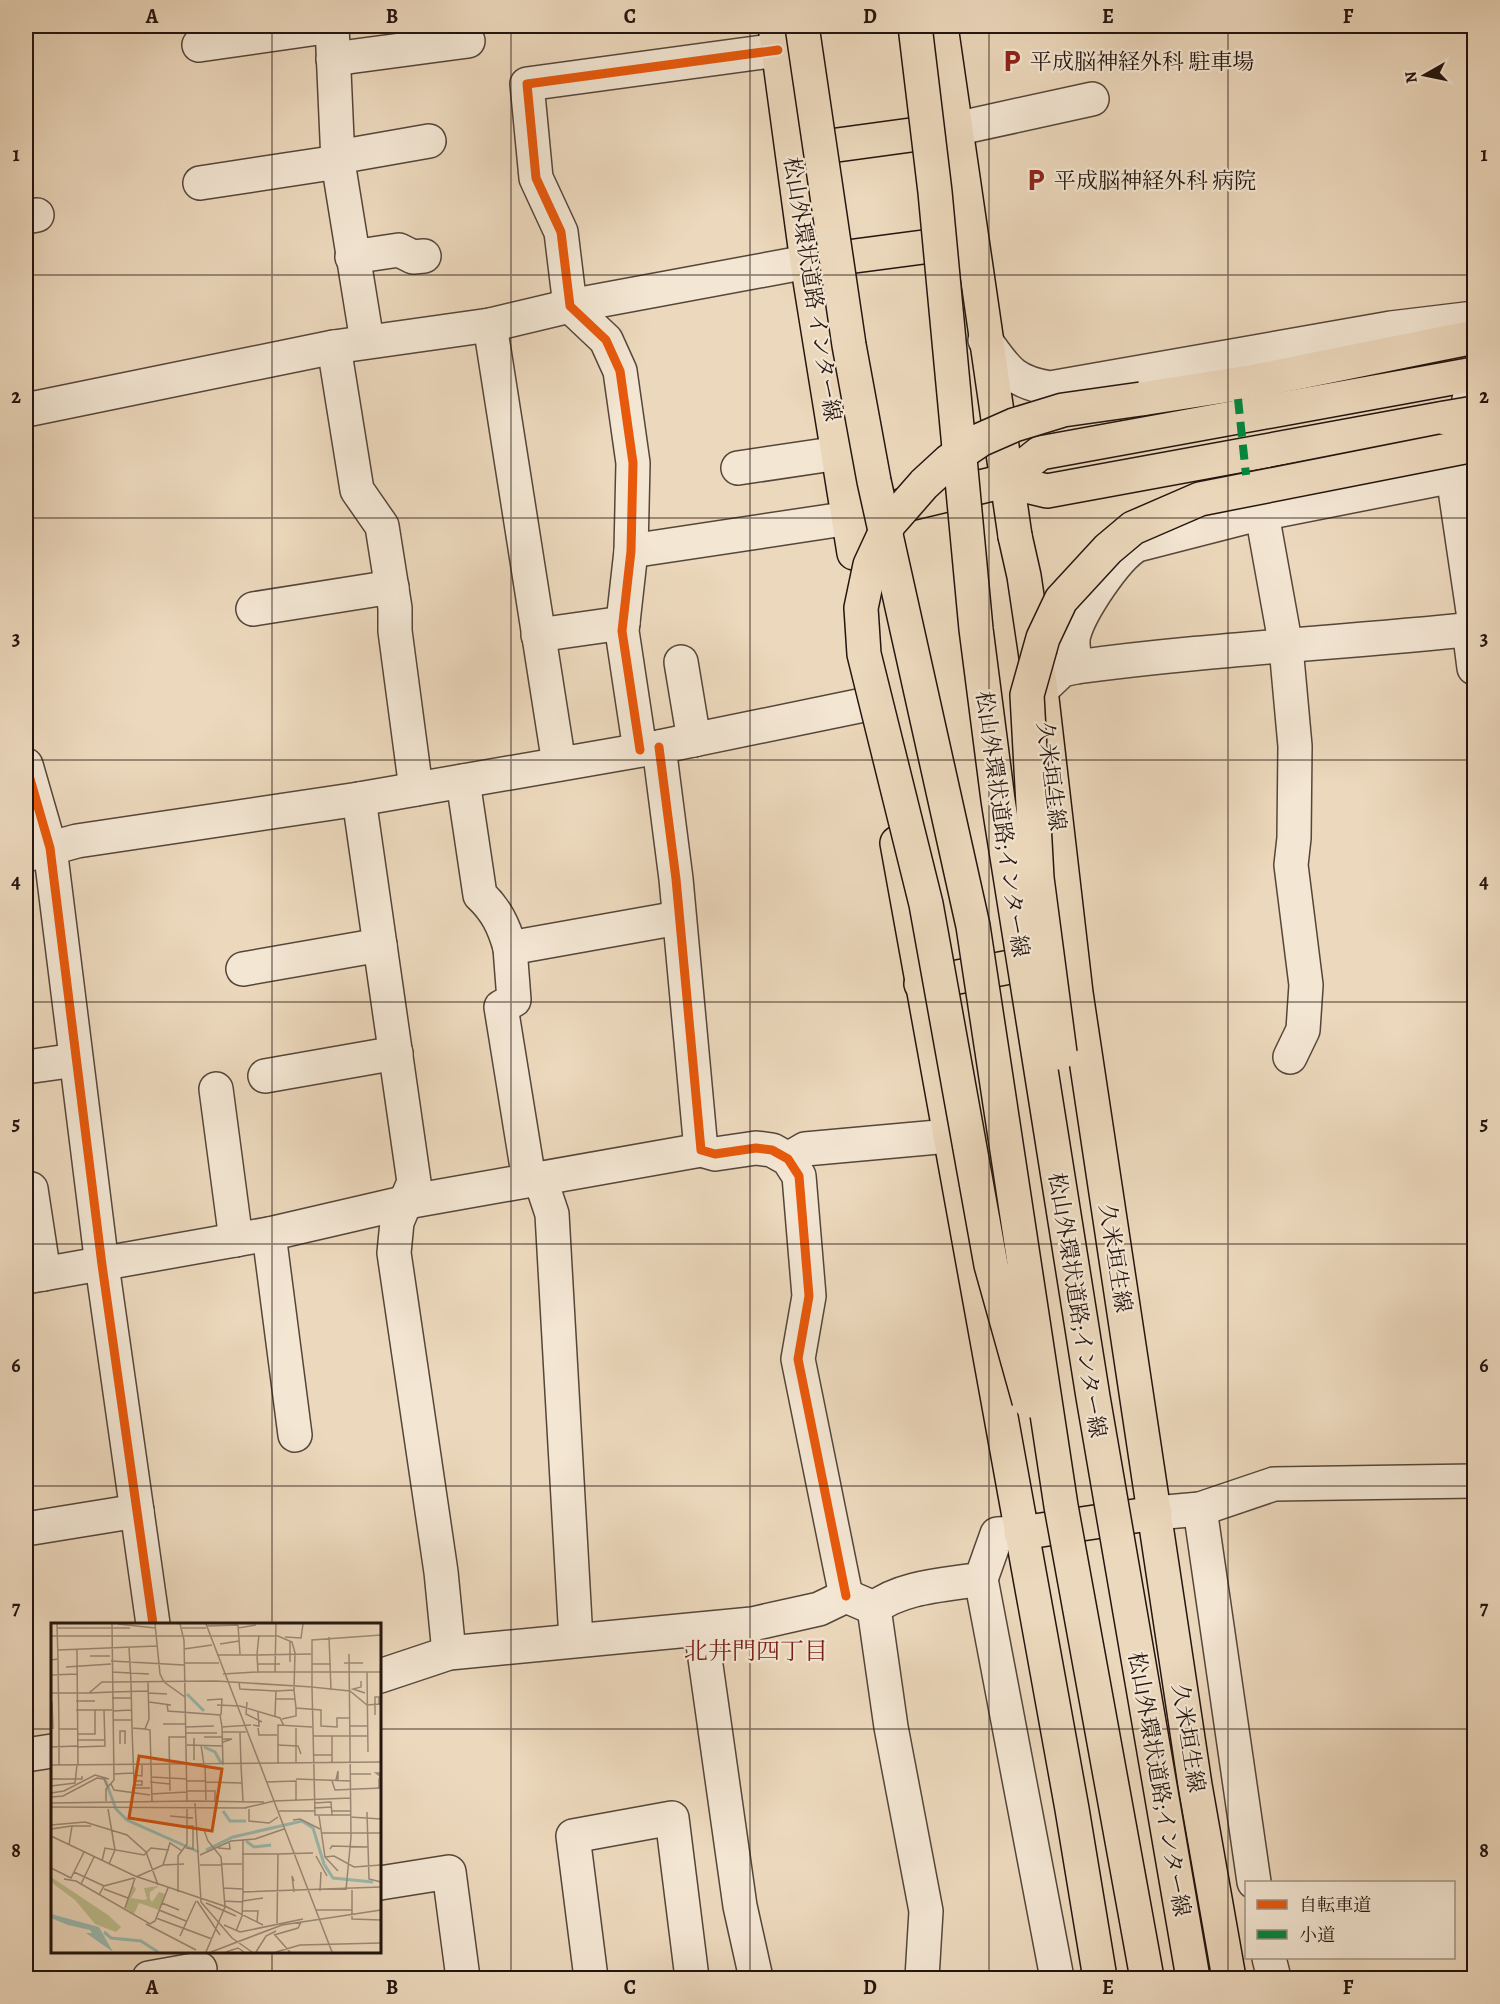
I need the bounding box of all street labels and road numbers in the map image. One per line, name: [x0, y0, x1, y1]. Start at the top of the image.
street label: 松山外環状道路 インター線: [776, 155, 848, 424]
street label: 松山外環状道路;インター線: [968, 689, 1036, 959]
street label: 久米垣生線: [1029, 720, 1073, 833]
street label: 松山外環状道路;インター線: [1041, 1170, 1113, 1440]
street label: 久米垣生線: [1092, 1201, 1138, 1315]
street label: 松山外環状道路;インター線: [1121, 1649, 1197, 1919]
street label: 久米垣生線: [1165, 1681, 1211, 1795]

